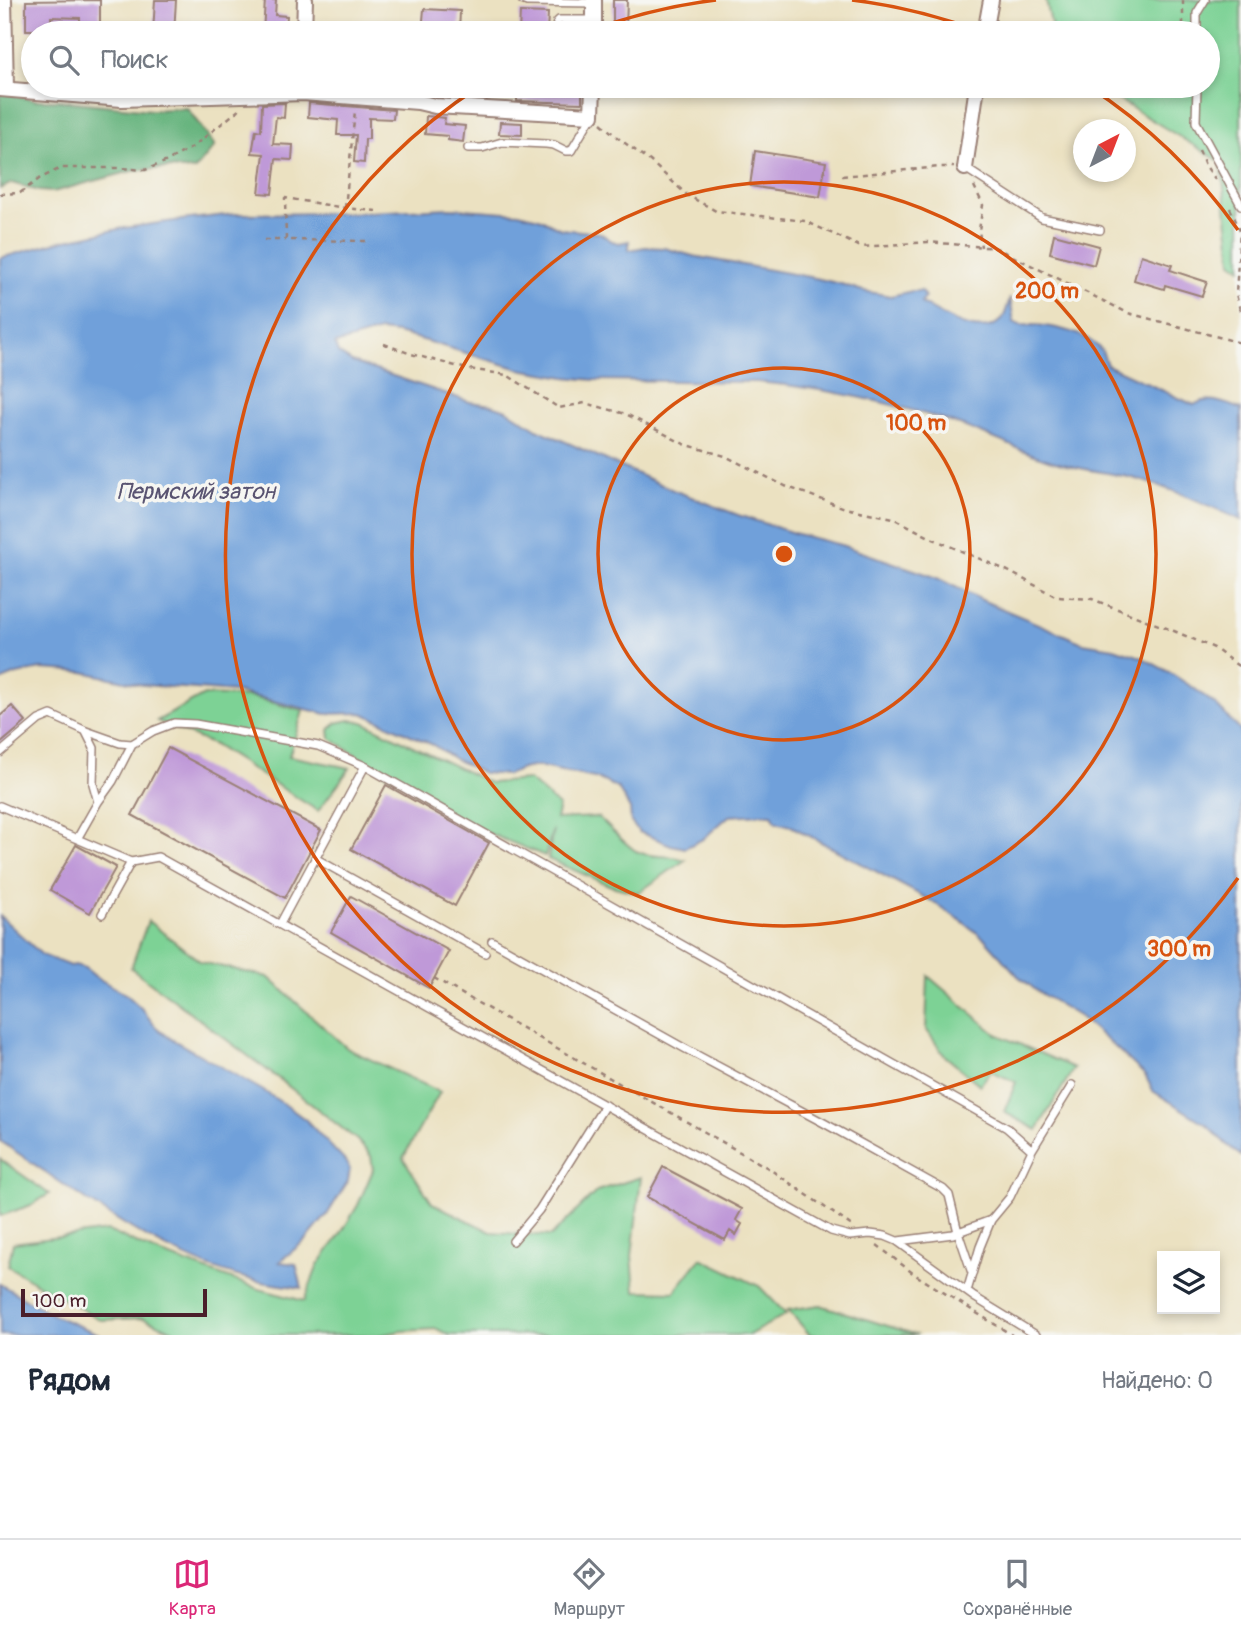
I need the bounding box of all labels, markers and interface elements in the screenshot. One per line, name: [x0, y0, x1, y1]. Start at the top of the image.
search box: [21, 21, 1220, 98]
icon: search: [45, 41, 83, 79]
text: Поиск: [101, 44, 169, 76]
north arrow: [1073, 119, 1136, 182]
text: 200 m: [1015, 278, 1079, 305]
text: 100 m: [886, 410, 946, 437]
water label: Пермский затон: [117, 477, 278, 506]
centre of rings: [772, 542, 796, 566]
text: 300 m: [1147, 936, 1211, 963]
map controls: [1157, 1251, 1220, 1314]
button: layers: [1157, 1251, 1220, 1314]
scale bar: [21, 1286, 206, 1318]
text: 100 m: [32, 1289, 86, 1313]
text: Рядом: [28, 1362, 111, 1399]
text: Найдено: 0: [1101, 1366, 1213, 1395]
tab: Карта: [169, 1555, 216, 1621]
tab: Маршрут: [554, 1555, 625, 1621]
tab: Сохранённые: [963, 1555, 1072, 1621]

